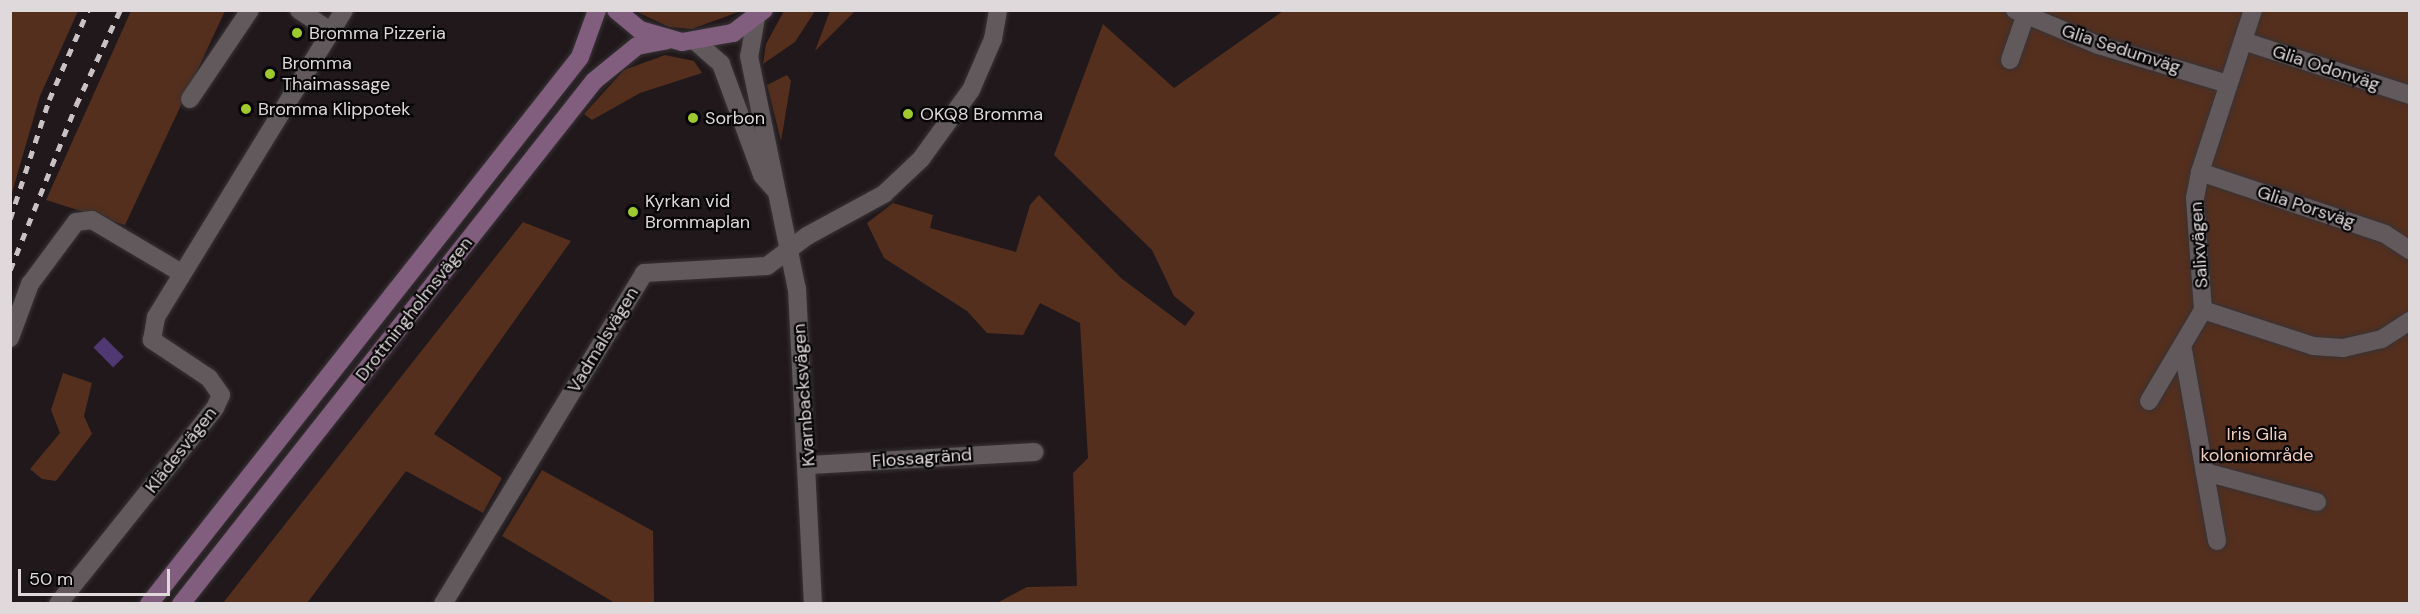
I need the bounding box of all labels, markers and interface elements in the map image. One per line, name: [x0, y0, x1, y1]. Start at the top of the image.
street label: Glia Sedumväg: [2059, 20, 2183, 78]
place label: Bromma Pizzeria: [309, 22, 446, 44]
marker: Bromma Pizzeria: [290, 26, 304, 40]
street label: Glia Odonväg: [2270, 41, 2382, 95]
place label: Bromma Thaimassage: [282, 53, 390, 96]
marker: Bromma Thaimassage: [263, 67, 277, 81]
place label: Bromma Klippotek: [258, 98, 410, 120]
marker: Bromma Klippotek: [239, 102, 253, 116]
place label: OKQ8 Bromma: [920, 103, 1043, 125]
place label: Sorbon: [705, 107, 765, 129]
marker: OKQ8 Bromma: [901, 107, 915, 121]
marker: Sorbon: [686, 111, 700, 125]
street label: Glia Porsväg: [2255, 181, 2357, 233]
place label: Kyrkan vid Brommaplan: [645, 191, 750, 234]
street label: Salixvägen: [2185, 201, 2213, 289]
marker: Kyrkan vid Brommaplan: [626, 205, 640, 219]
street label: Drottningholmsvägen: [351, 233, 477, 385]
street label: Vadmalsvägen: [563, 283, 643, 397]
street label: Kvarnbacksvägen: [788, 323, 820, 467]
street label: Klädesvägen: [141, 403, 221, 497]
park label: Iris Glia koloniområde: [2200, 424, 2314, 466]
street label: Flossagränd: [871, 444, 973, 472]
scale bar: [21, 557, 172, 595]
text: 50 m: [29, 567, 73, 591]

